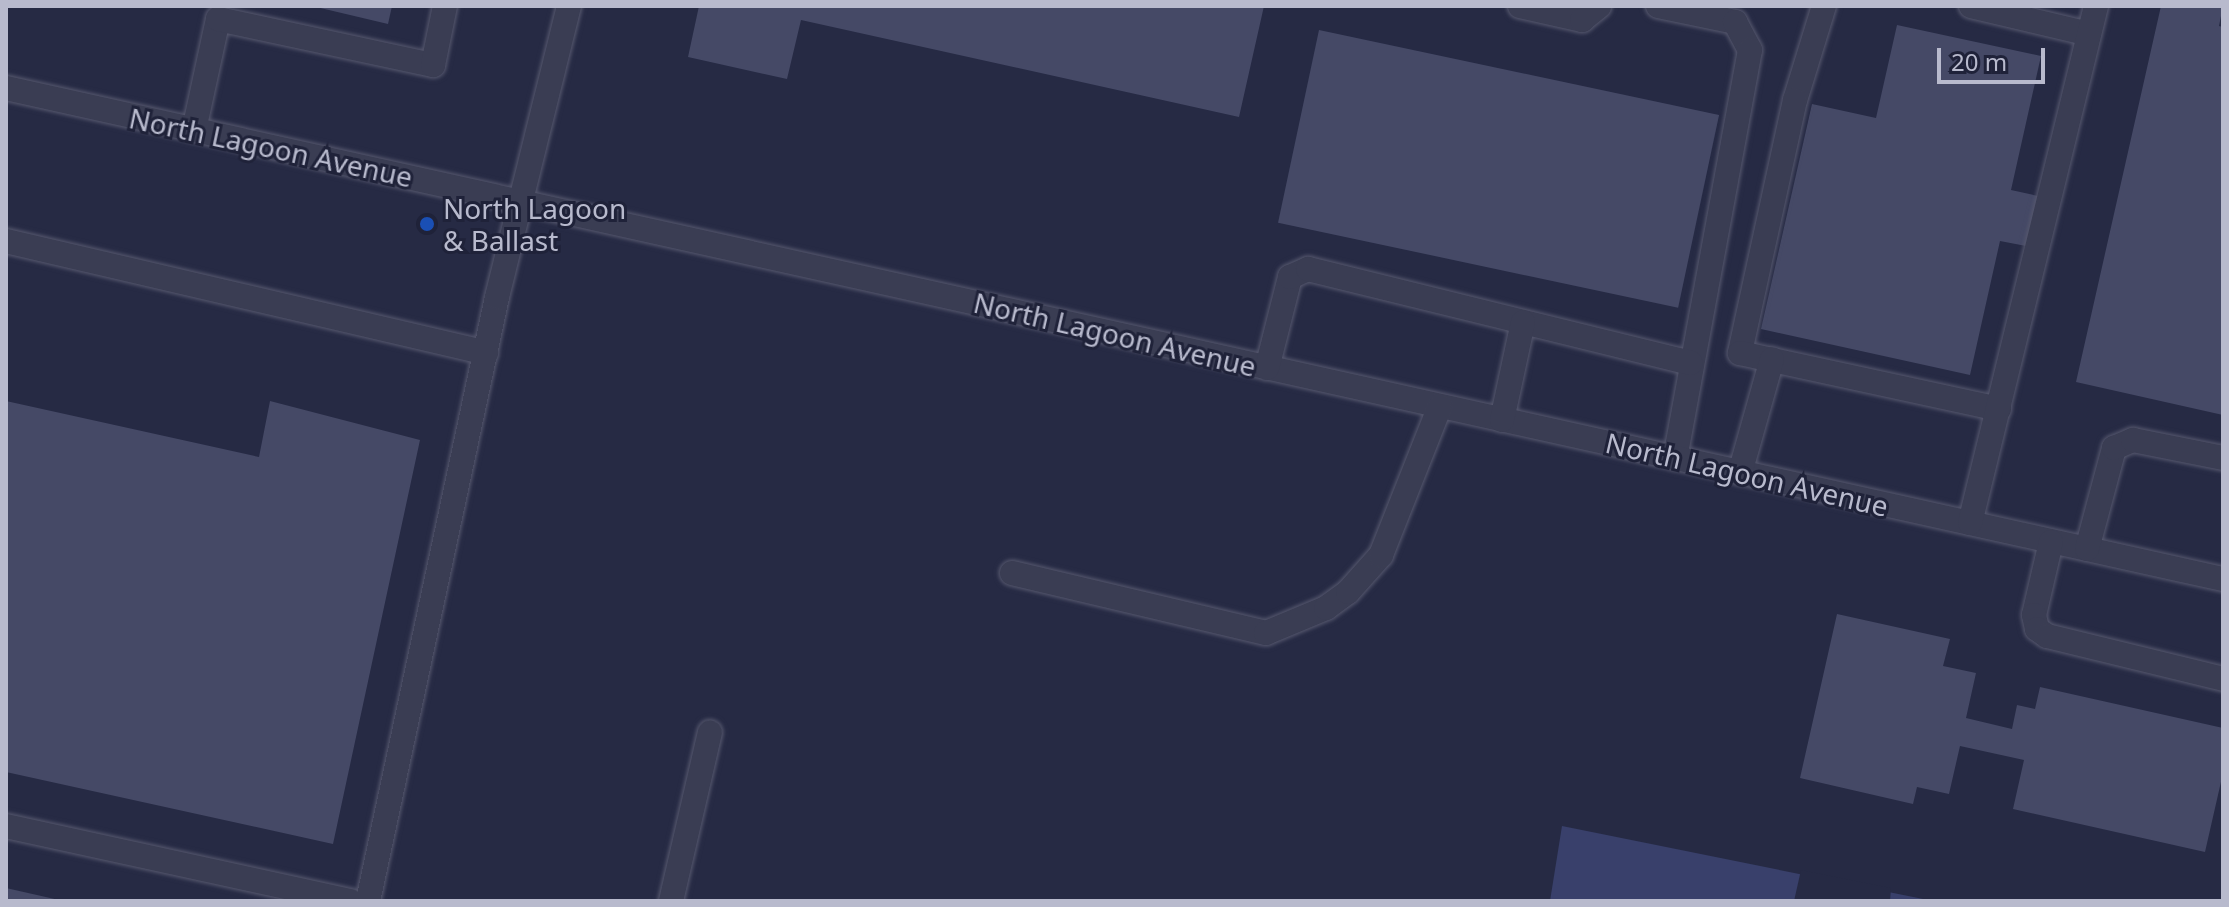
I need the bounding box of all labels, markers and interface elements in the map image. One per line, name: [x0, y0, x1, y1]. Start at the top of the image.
scale bar: [1941, 32, 2049, 82]
text: 20 m: [1951, 45, 2007, 78]
street label: North Lagoon Avenue: [126, 101, 416, 193]
place label: North Lagoon & Ballast: [443, 191, 626, 257]
marker: North Lagoon & Ballast: [418, 215, 436, 233]
street label: North Lagoon Avenue: [970, 285, 1260, 383]
street label: North Lagoon Avenue: [1602, 425, 1892, 523]

